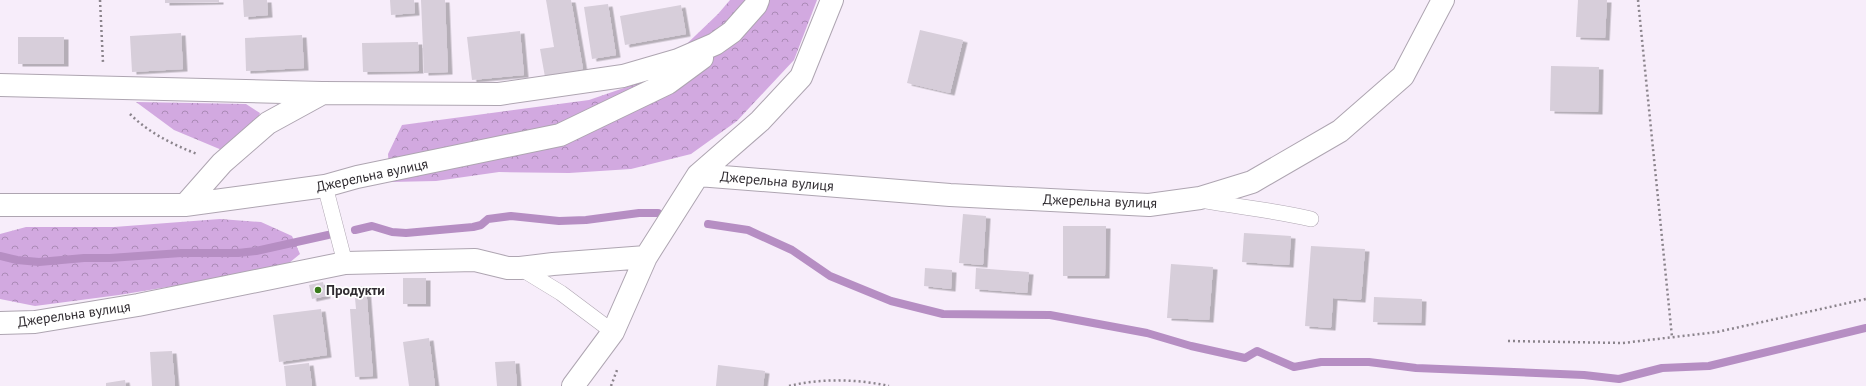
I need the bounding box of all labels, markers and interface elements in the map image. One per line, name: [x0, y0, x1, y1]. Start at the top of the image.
street label: Джерельна вулиця: [314, 154, 430, 196]
street label: Джерельна вулиця: [719, 167, 835, 195]
street label: Джерельна вулиця: [1043, 190, 1157, 212]
place label: Продукти: [326, 281, 385, 299]
marker: Продукти: [313, 285, 323, 295]
street label: Джерельна вулиця: [16, 297, 132, 331]

